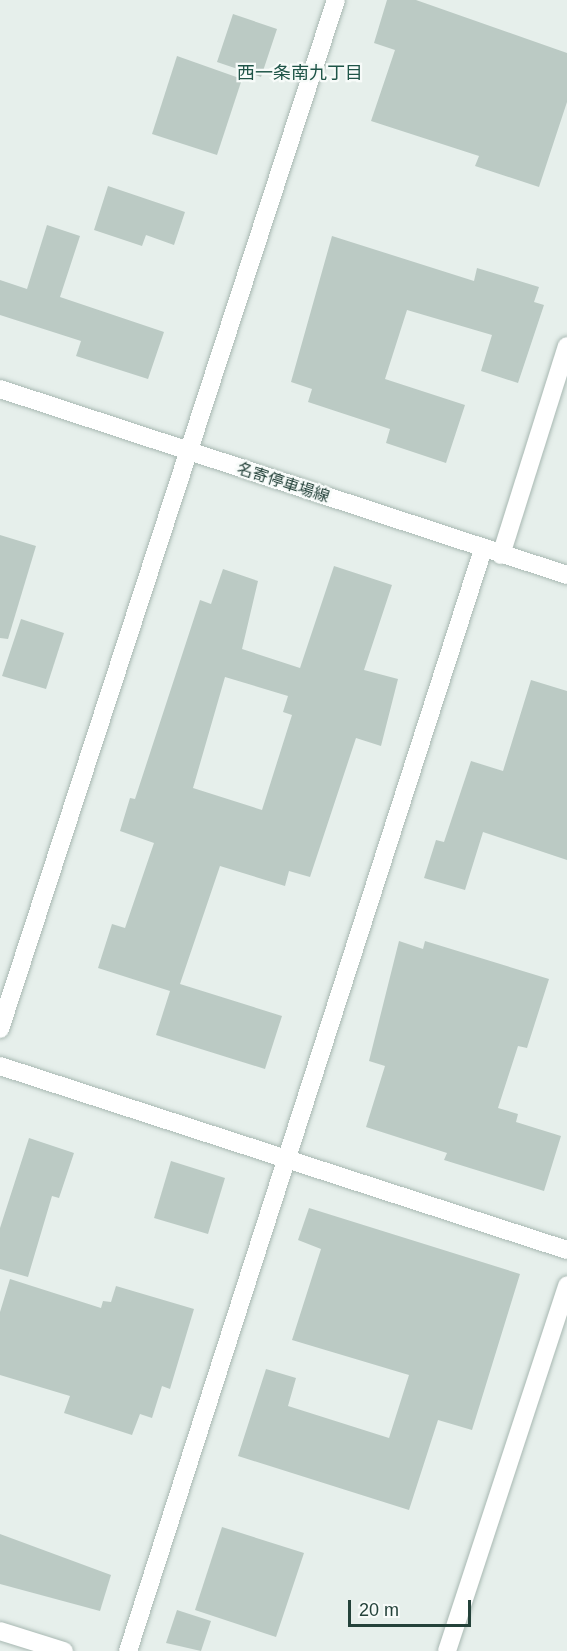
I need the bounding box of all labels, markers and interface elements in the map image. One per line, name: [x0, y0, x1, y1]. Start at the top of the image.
district label: 西一条南九丁目: [237, 62, 363, 84]
street label: 名寄停車場線: [234, 459, 332, 507]
scale bar: [351, 1588, 474, 1626]
text: 20 m: [359, 1600, 399, 1620]

